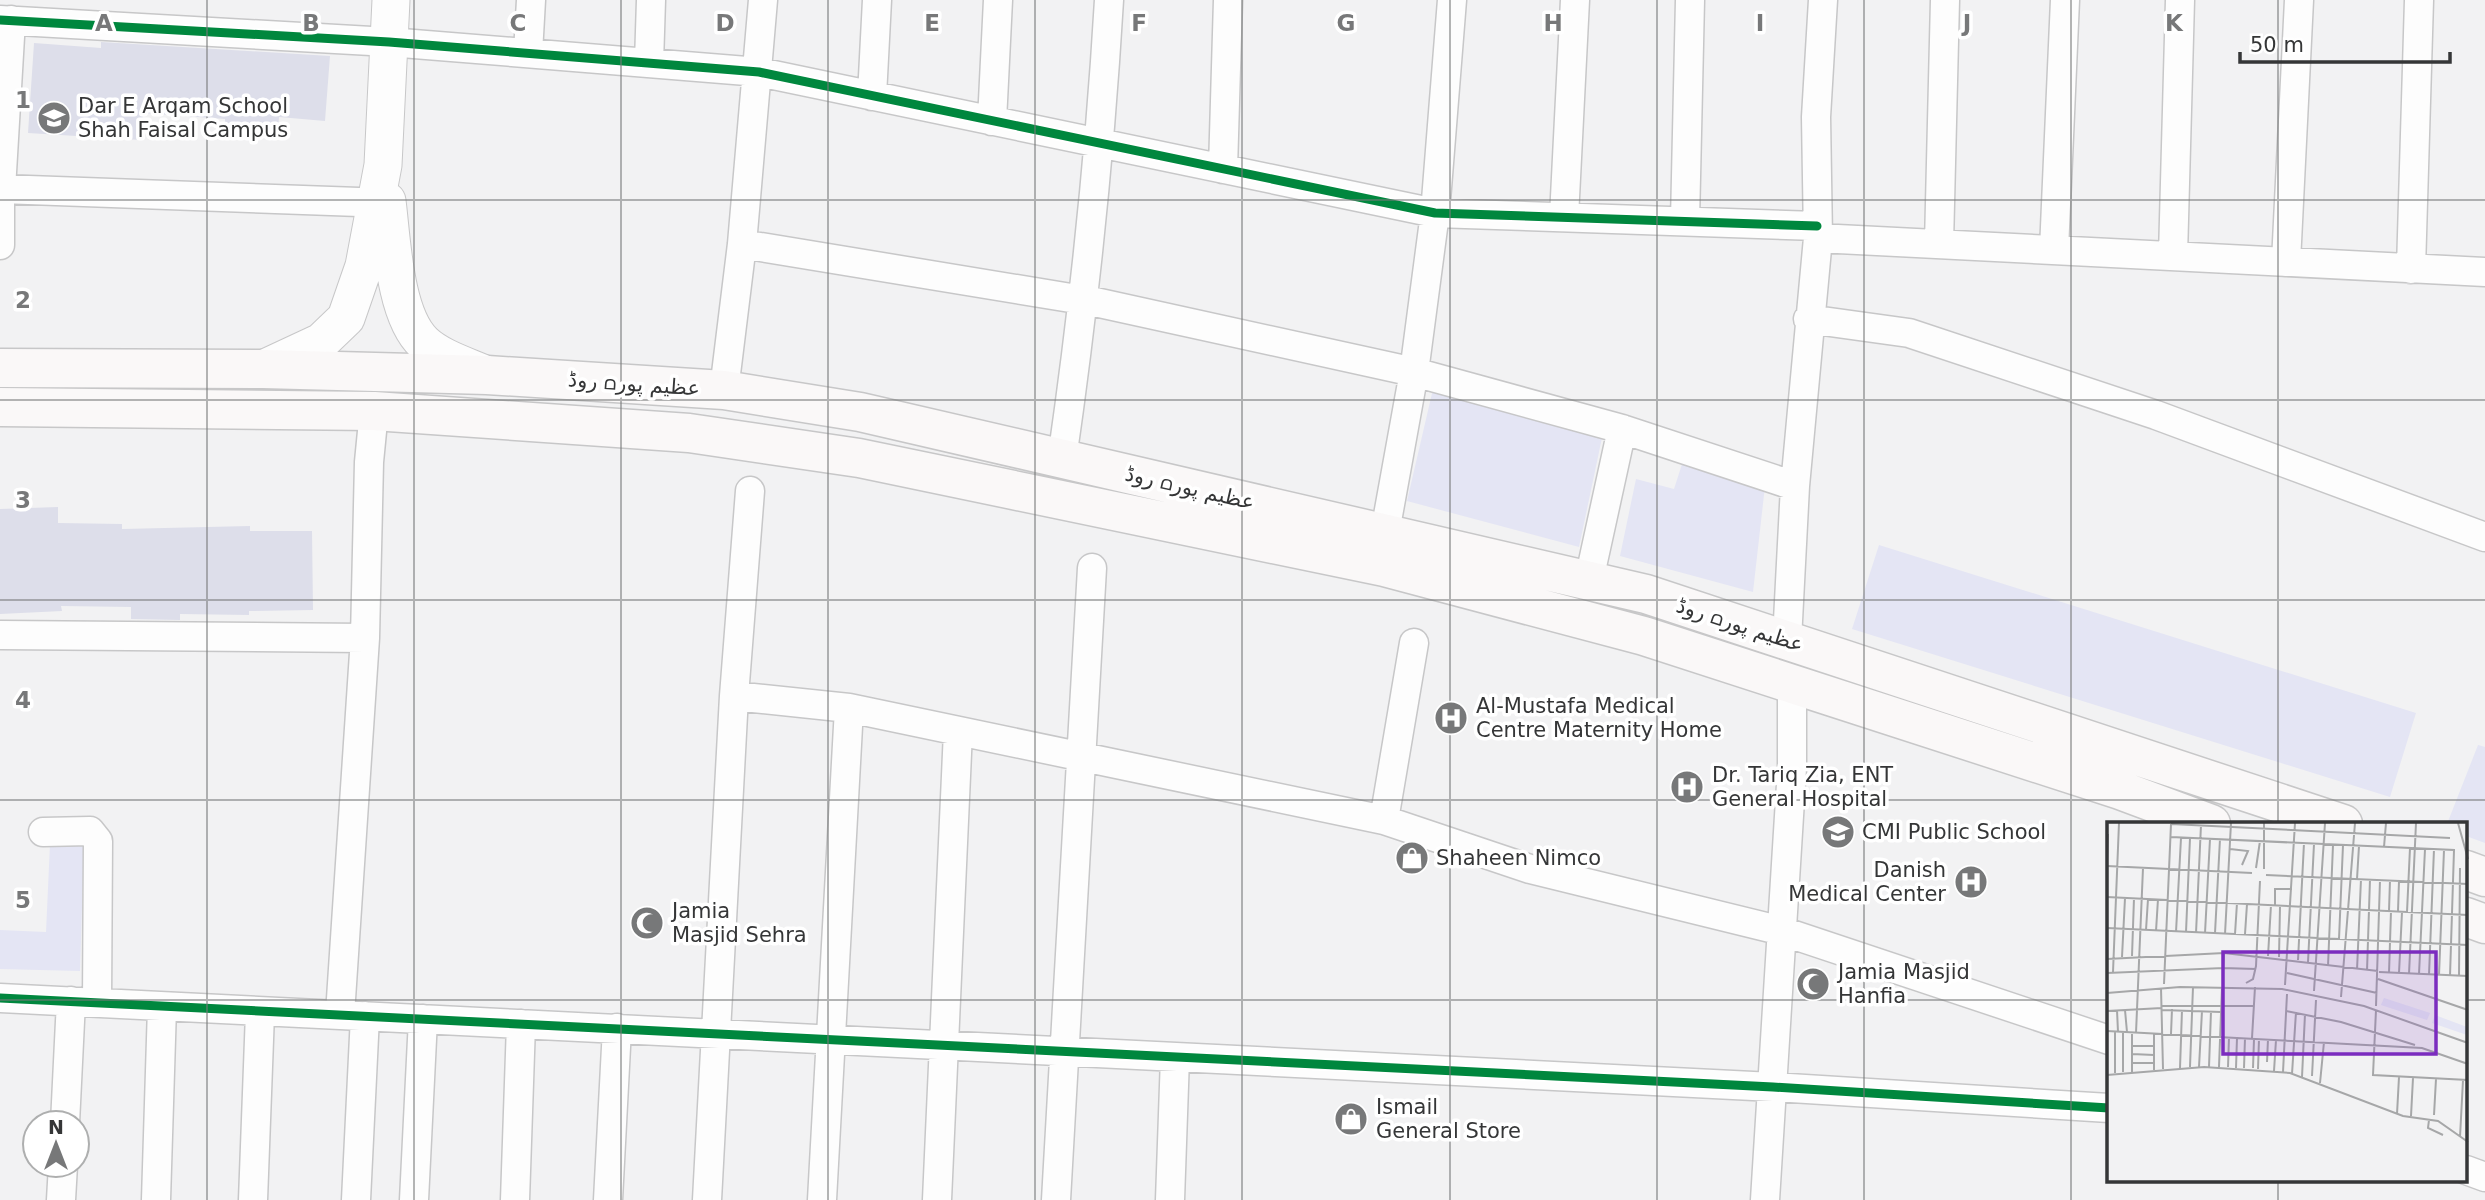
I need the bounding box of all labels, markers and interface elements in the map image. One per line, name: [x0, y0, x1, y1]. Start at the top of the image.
text: A: [95, 10, 113, 36]
text: B: [302, 10, 320, 36]
text: C: [510, 10, 526, 36]
text: D: [715, 10, 735, 36]
text: E: [924, 10, 940, 36]
text: F: [1131, 10, 1147, 36]
text: G: [1337, 10, 1355, 36]
text: H: [1543, 10, 1563, 36]
text: I: [1756, 10, 1764, 36]
text: J: [1961, 10, 1971, 36]
text: K: [2165, 10, 2184, 36]
scale bar: [2240, 21, 2450, 65]
text: 50 m: [2250, 33, 2304, 57]
text: 1: [15, 87, 31, 113]
place label: Dar E Arqam School Shah Faisal Campus: [78, 94, 288, 142]
school or university icon: Dar E Arqam School Shah Faisal Campus: [35, 99, 73, 137]
text: 2: [15, 287, 31, 313]
street label: عظیم پورہ روڈ: [567, 367, 701, 402]
street label: عظیم پورہ روڈ: [1123, 461, 1257, 516]
text: 3: [15, 487, 31, 513]
street label: عظیم پورہ روڈ: [1673, 593, 1807, 658]
text: 4: [15, 687, 31, 713]
place label: Al-Mustafa Medical Centre Maternity Home: [1476, 694, 1722, 742]
hospital icon: Al-Mustafa Medical Centre Maternity Home: [1432, 699, 1470, 737]
place label: Dr. Tariq Zia, ENT General Hospital: [1712, 763, 1893, 811]
hospital icon: Dr. Tariq Zia, ENT General Hospital: [1668, 768, 1706, 806]
school or university icon: CMI Public School: [1819, 813, 1857, 851]
place label: CMI Public School: [1862, 820, 2046, 844]
inset map: [2107, 822, 2468, 1182]
shop icon: Shaheen Nimco: [1393, 839, 1431, 877]
place label: Shaheen Nimco: [1436, 846, 1601, 870]
place label: Danish Medical Center: [1788, 858, 1946, 906]
hospital icon: Danish Medical Center: [1952, 863, 1990, 901]
text: 5: [15, 887, 31, 913]
place label: Jamia Masjid Sehra: [670, 899, 807, 947]
mosque icon: Jamia Masjid Sehra: [628, 904, 666, 942]
place label: Jamia Masjid Hanfia: [1836, 960, 1970, 1008]
mosque icon: Jamia Masjid Hanfia: [1794, 965, 1832, 1003]
place label: Ismail General Store: [1376, 1095, 1521, 1143]
shop icon: Ismail General Store: [1332, 1100, 1370, 1138]
north arrow: [21, 1109, 91, 1179]
text: N: [48, 1116, 64, 1138]

